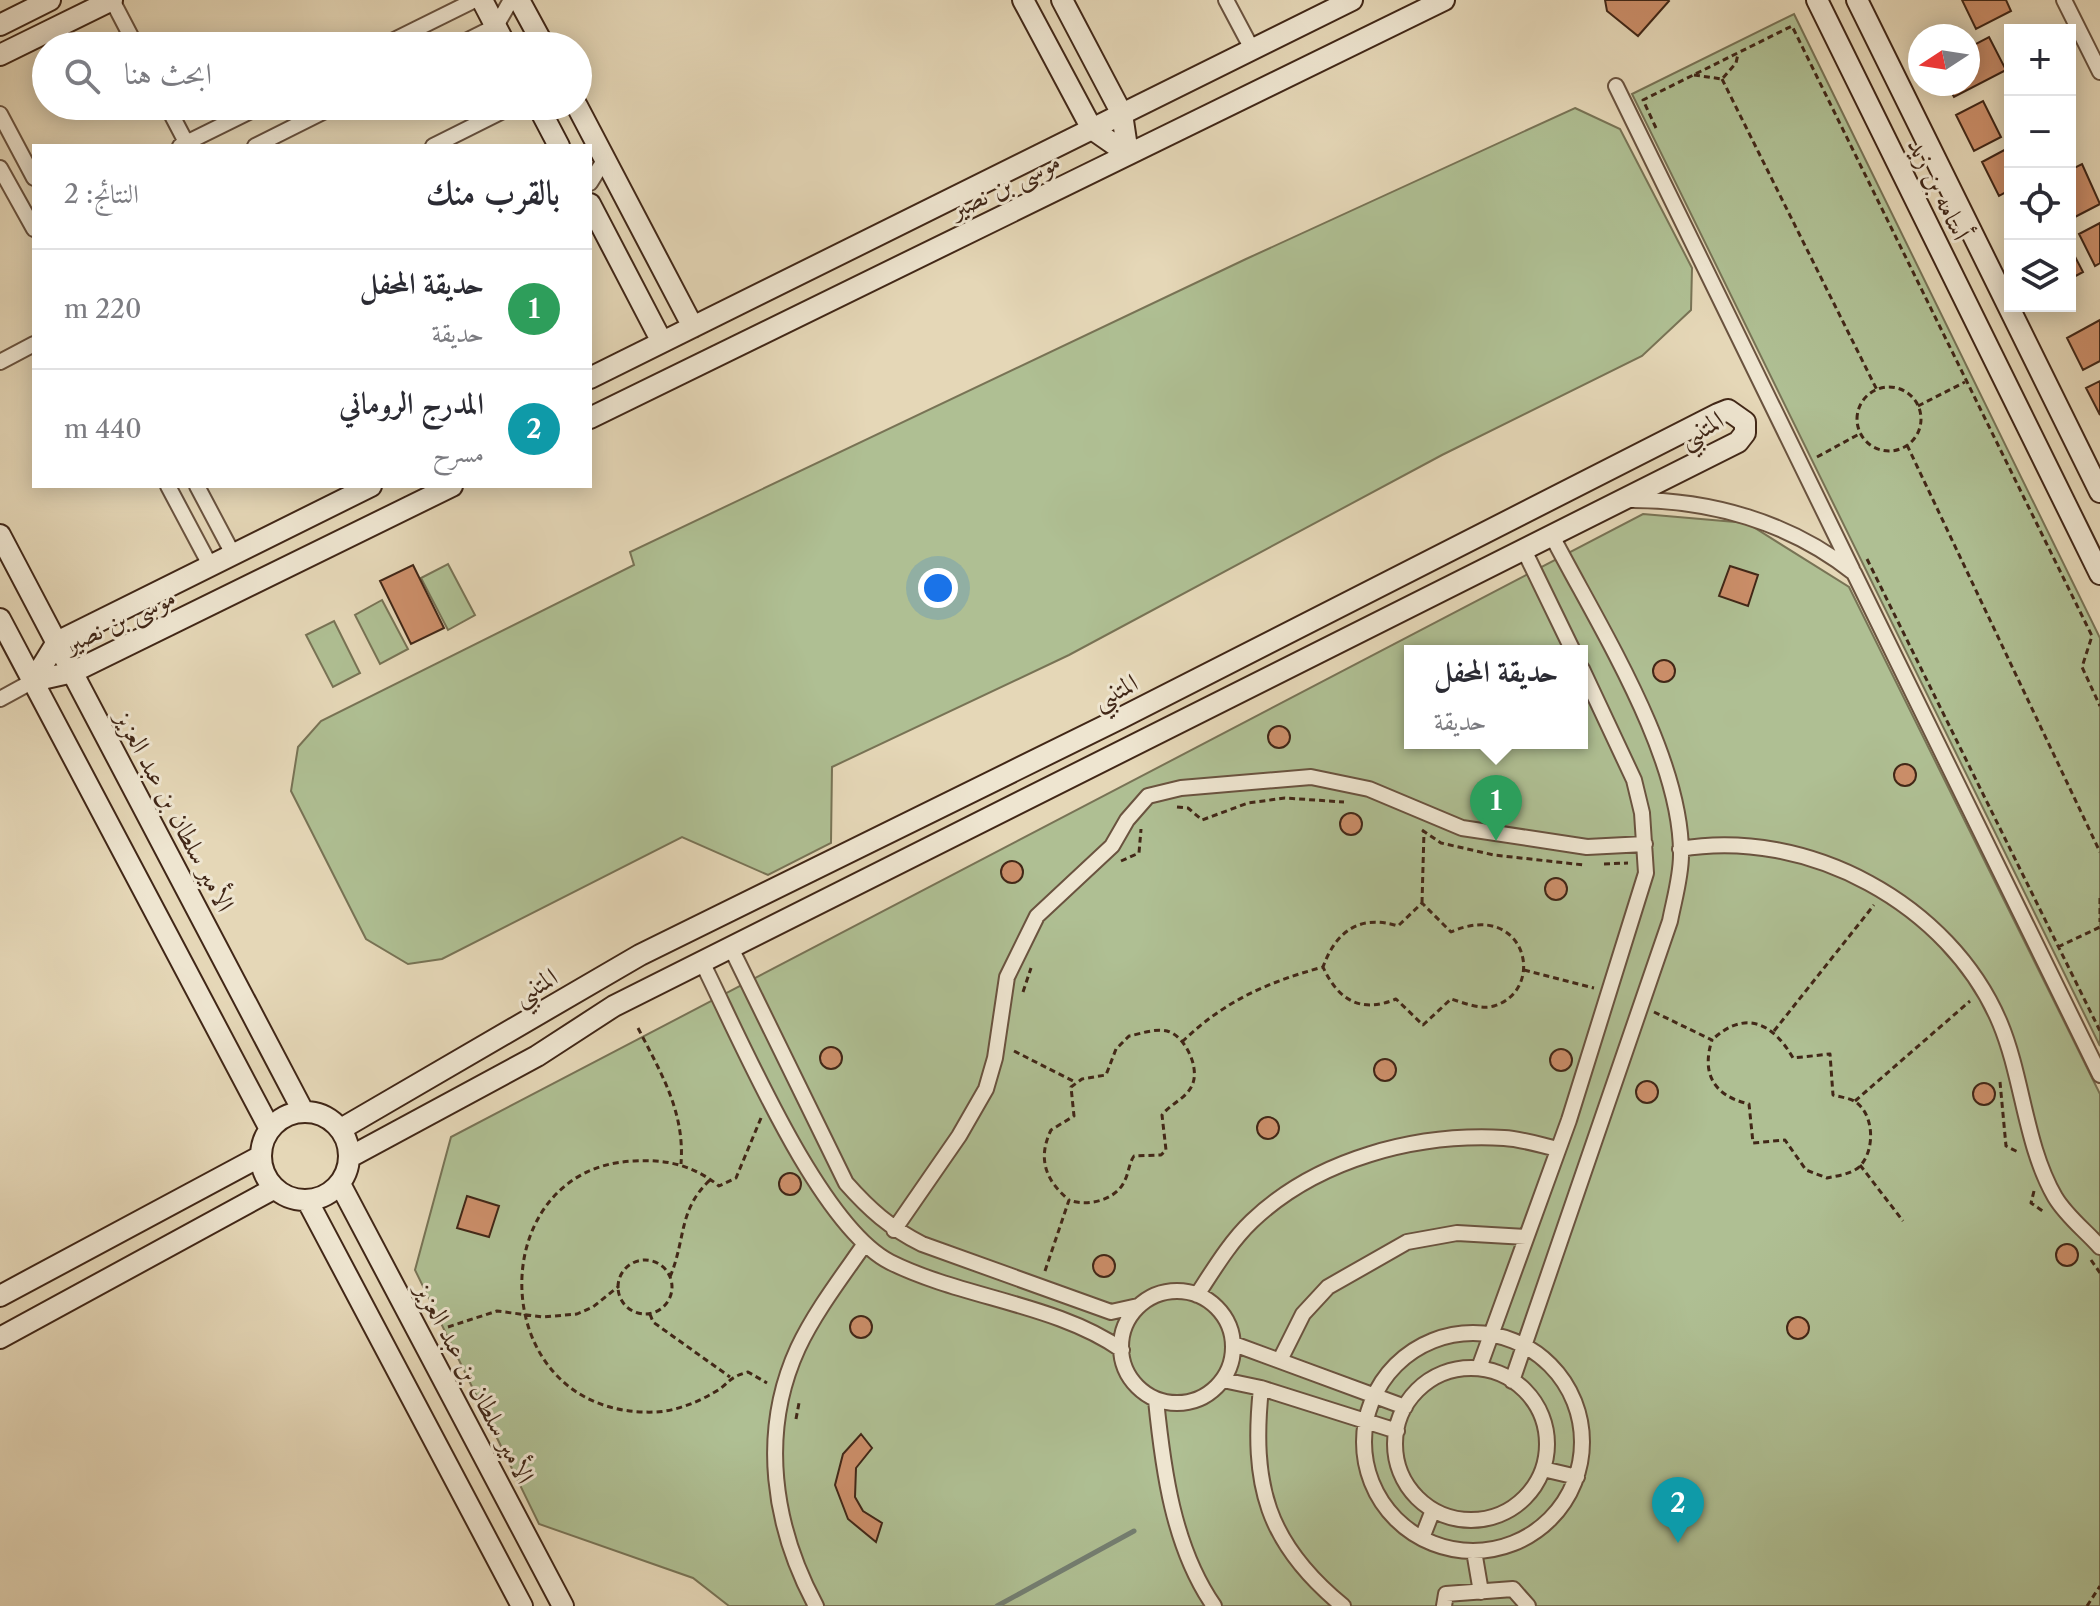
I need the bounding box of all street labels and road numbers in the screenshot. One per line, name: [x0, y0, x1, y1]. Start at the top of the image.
street label: أسامه بن زيد: [1901, 132, 1978, 245]
street label: موسى بن نصير: [942, 145, 1066, 229]
street label: المتنبي: [1673, 404, 1733, 461]
street label: موسى بن نصير: [57, 581, 182, 663]
street label: المتنبي: [1087, 666, 1147, 723]
street label: الأمير سلطان بن عبد العزيز: [106, 701, 243, 917]
street label: المتنبي: [507, 960, 567, 1019]
street label: الأمير سلطان بن عبد العزيز: [406, 1273, 543, 1489]

